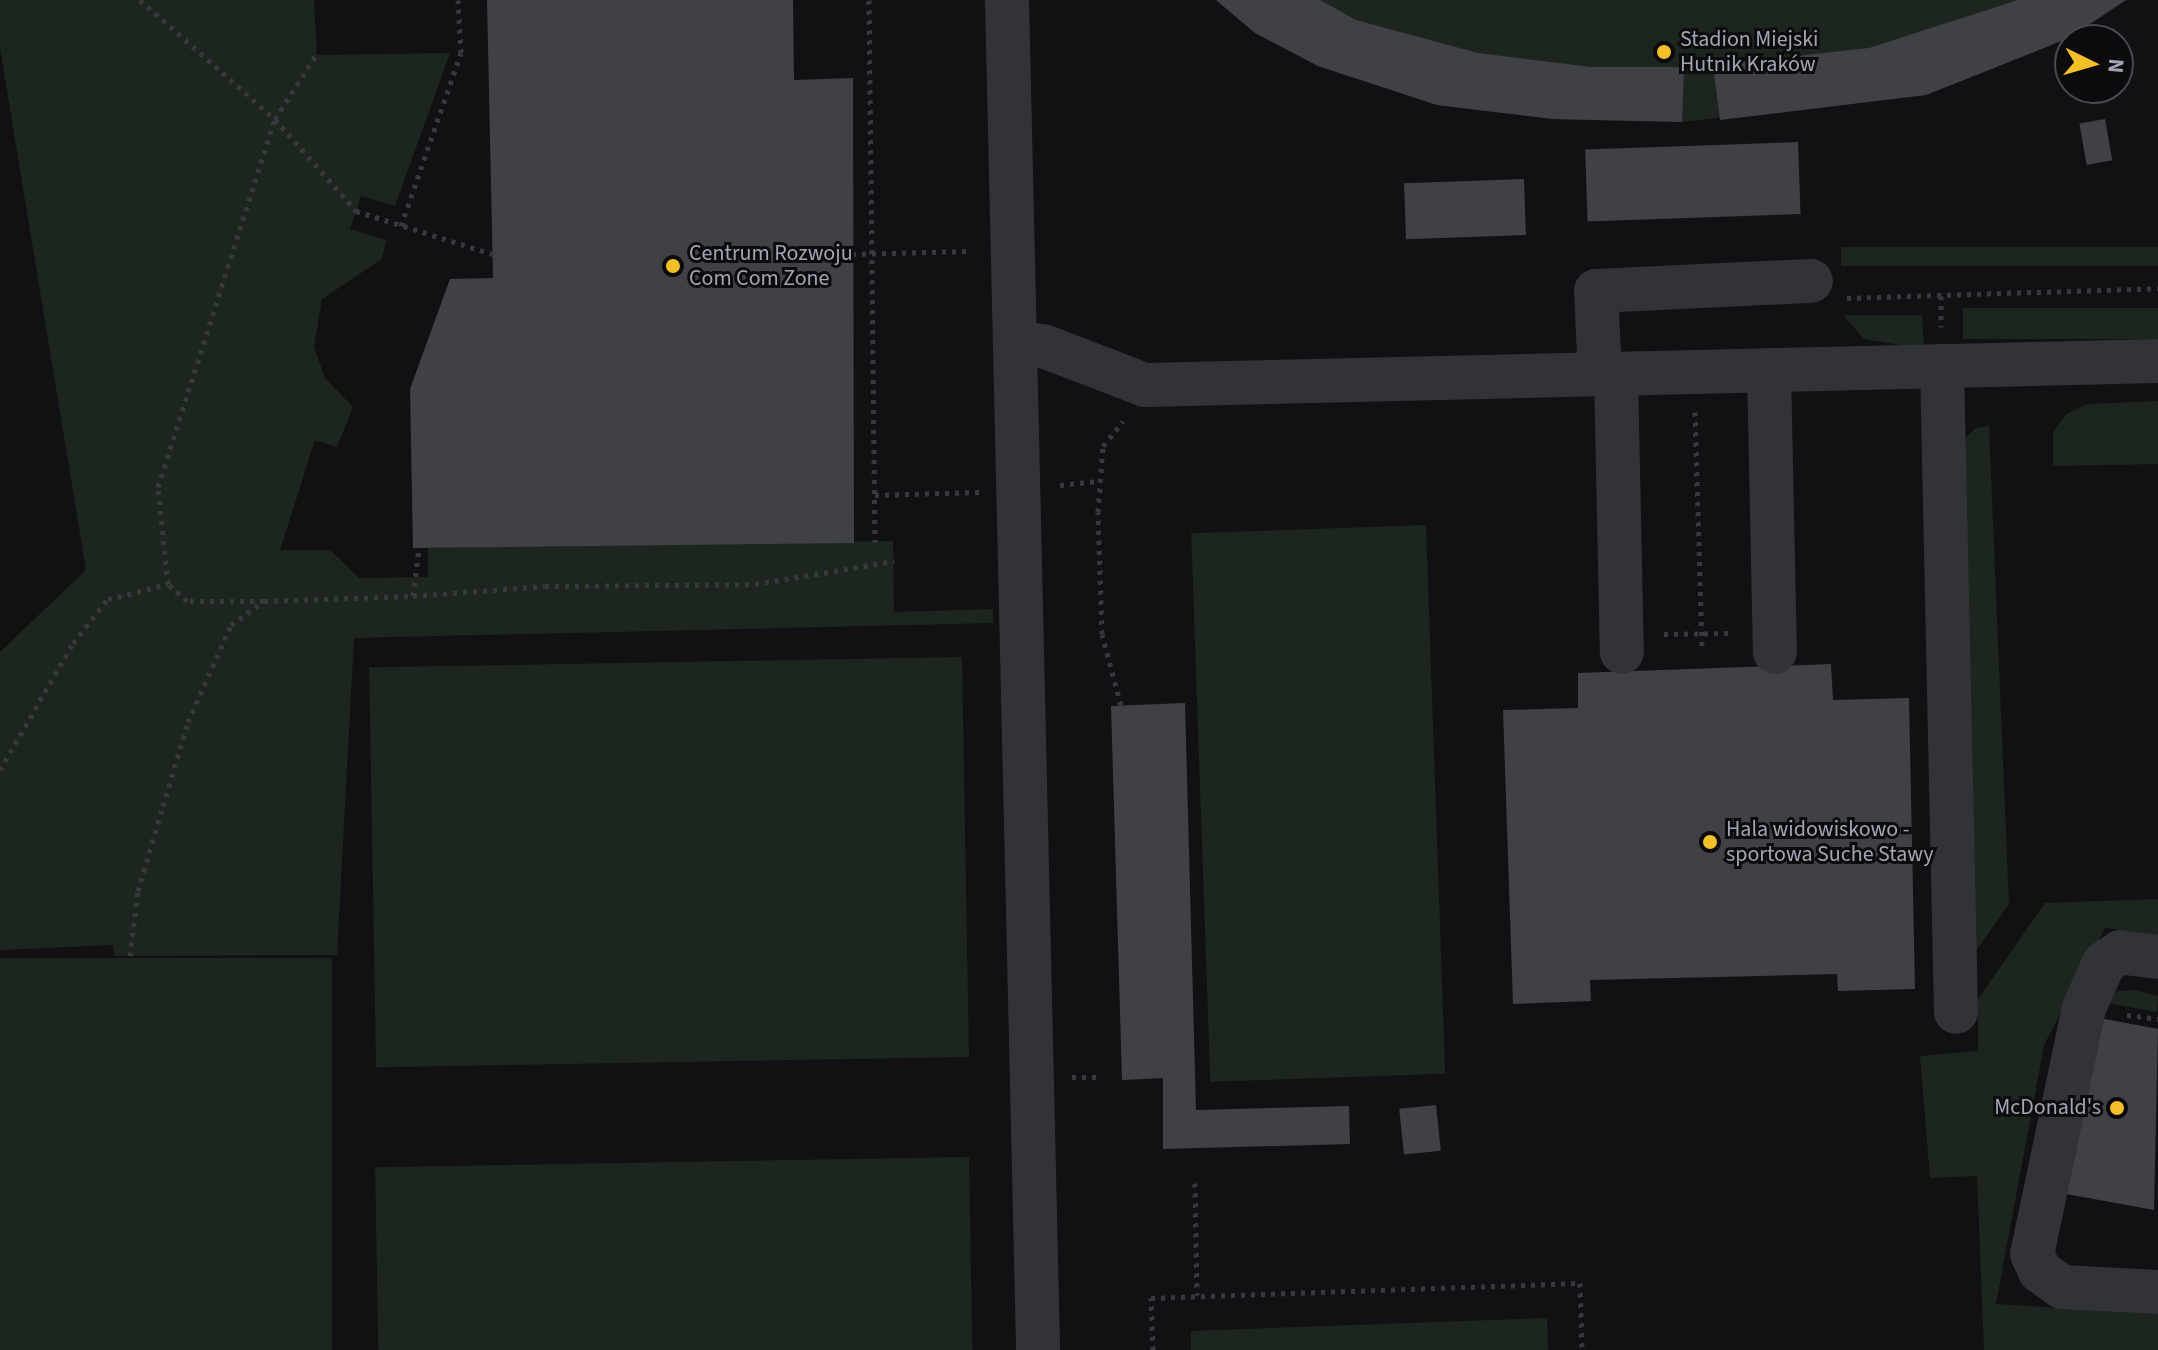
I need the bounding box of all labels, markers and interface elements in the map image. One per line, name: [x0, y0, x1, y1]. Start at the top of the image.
north arrow: [2054, 24, 2134, 104]
place label: Stadion Miejski Hutnik Kraków: [1680, 26, 1819, 78]
marker: Stadion Miejski Hutnik Kraków: [1655, 43, 1673, 61]
text: N: [2099, 57, 2132, 75]
place label: Centrum Rozwoju Com Com Zone: [689, 240, 853, 292]
marker: Centrum Rozwoju Com Com Zone: [664, 257, 682, 275]
place label: Hala widowiskowo - sportowa Suche Stawy: [1726, 816, 1933, 868]
marker: Hala widowiskowo - sportowa Suche Stawy: [1701, 833, 1719, 851]
place label: McDonald's: [1994, 1095, 2101, 1121]
marker: McDonald's: [2108, 1099, 2126, 1117]

